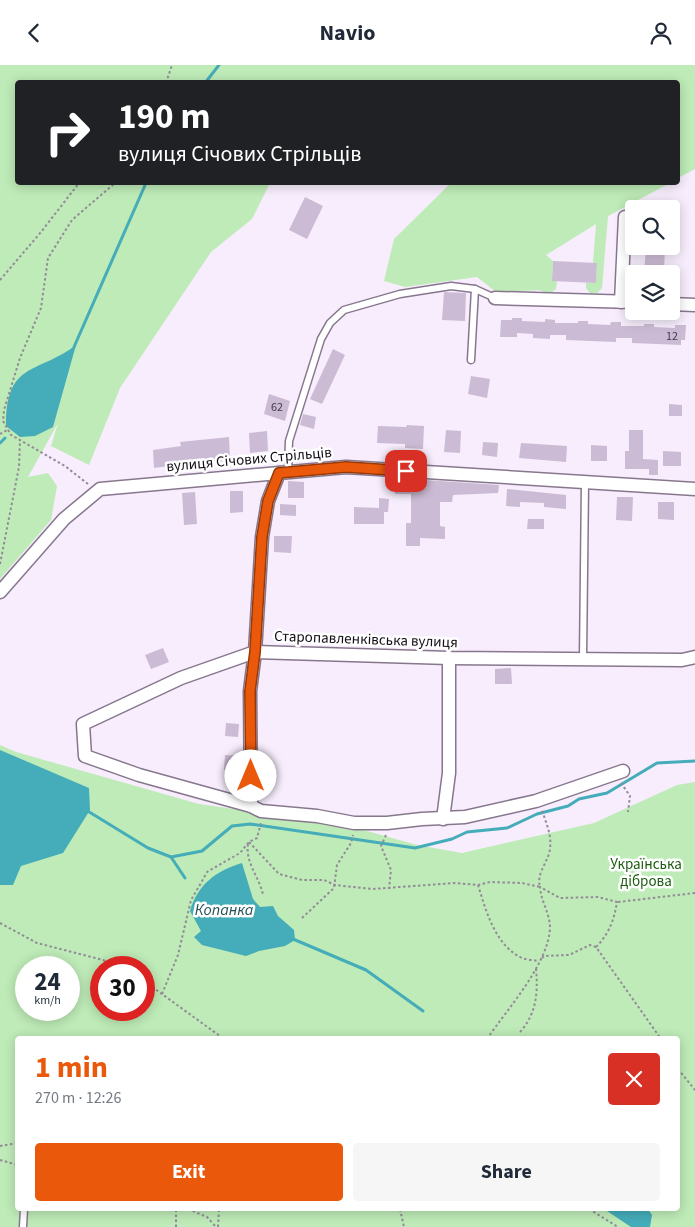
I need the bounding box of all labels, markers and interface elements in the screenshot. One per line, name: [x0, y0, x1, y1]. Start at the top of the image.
text: Navio: [319, 17, 376, 49]
icon: back: [20, 19, 48, 47]
icon: person: [647, 19, 675, 47]
text: 190 m: [118, 92, 210, 142]
icon: right: [35, 100, 100, 165]
text: вулиця Січових Стрільців: [118, 138, 361, 170]
map controls: [625, 200, 680, 320]
button: search: [625, 200, 680, 255]
button: layers: [625, 265, 680, 320]
house number: 12: [666, 328, 678, 345]
house number: 62: [271, 399, 283, 416]
street label: вулиця Січових Стрільців: [165, 442, 333, 477]
pin: [385, 450, 427, 492]
icon: arrive: [392, 457, 420, 485]
street label: Старопавленківська вулиця: [274, 626, 458, 653]
position arrow: [224, 749, 276, 801]
park label: Українська діброва: [610, 854, 682, 892]
water label: Копанка: [195, 899, 254, 921]
speed limit sign: 30: [90, 956, 155, 1021]
text: 24: [34, 964, 61, 1000]
text: km/h: [34, 992, 61, 1009]
text: 1 min: [35, 1046, 108, 1089]
button: close: [608, 1053, 660, 1105]
text: 270 m · 12:26: [35, 1087, 122, 1109]
button: Exit: [35, 1143, 343, 1201]
button: Share: [353, 1143, 660, 1201]

